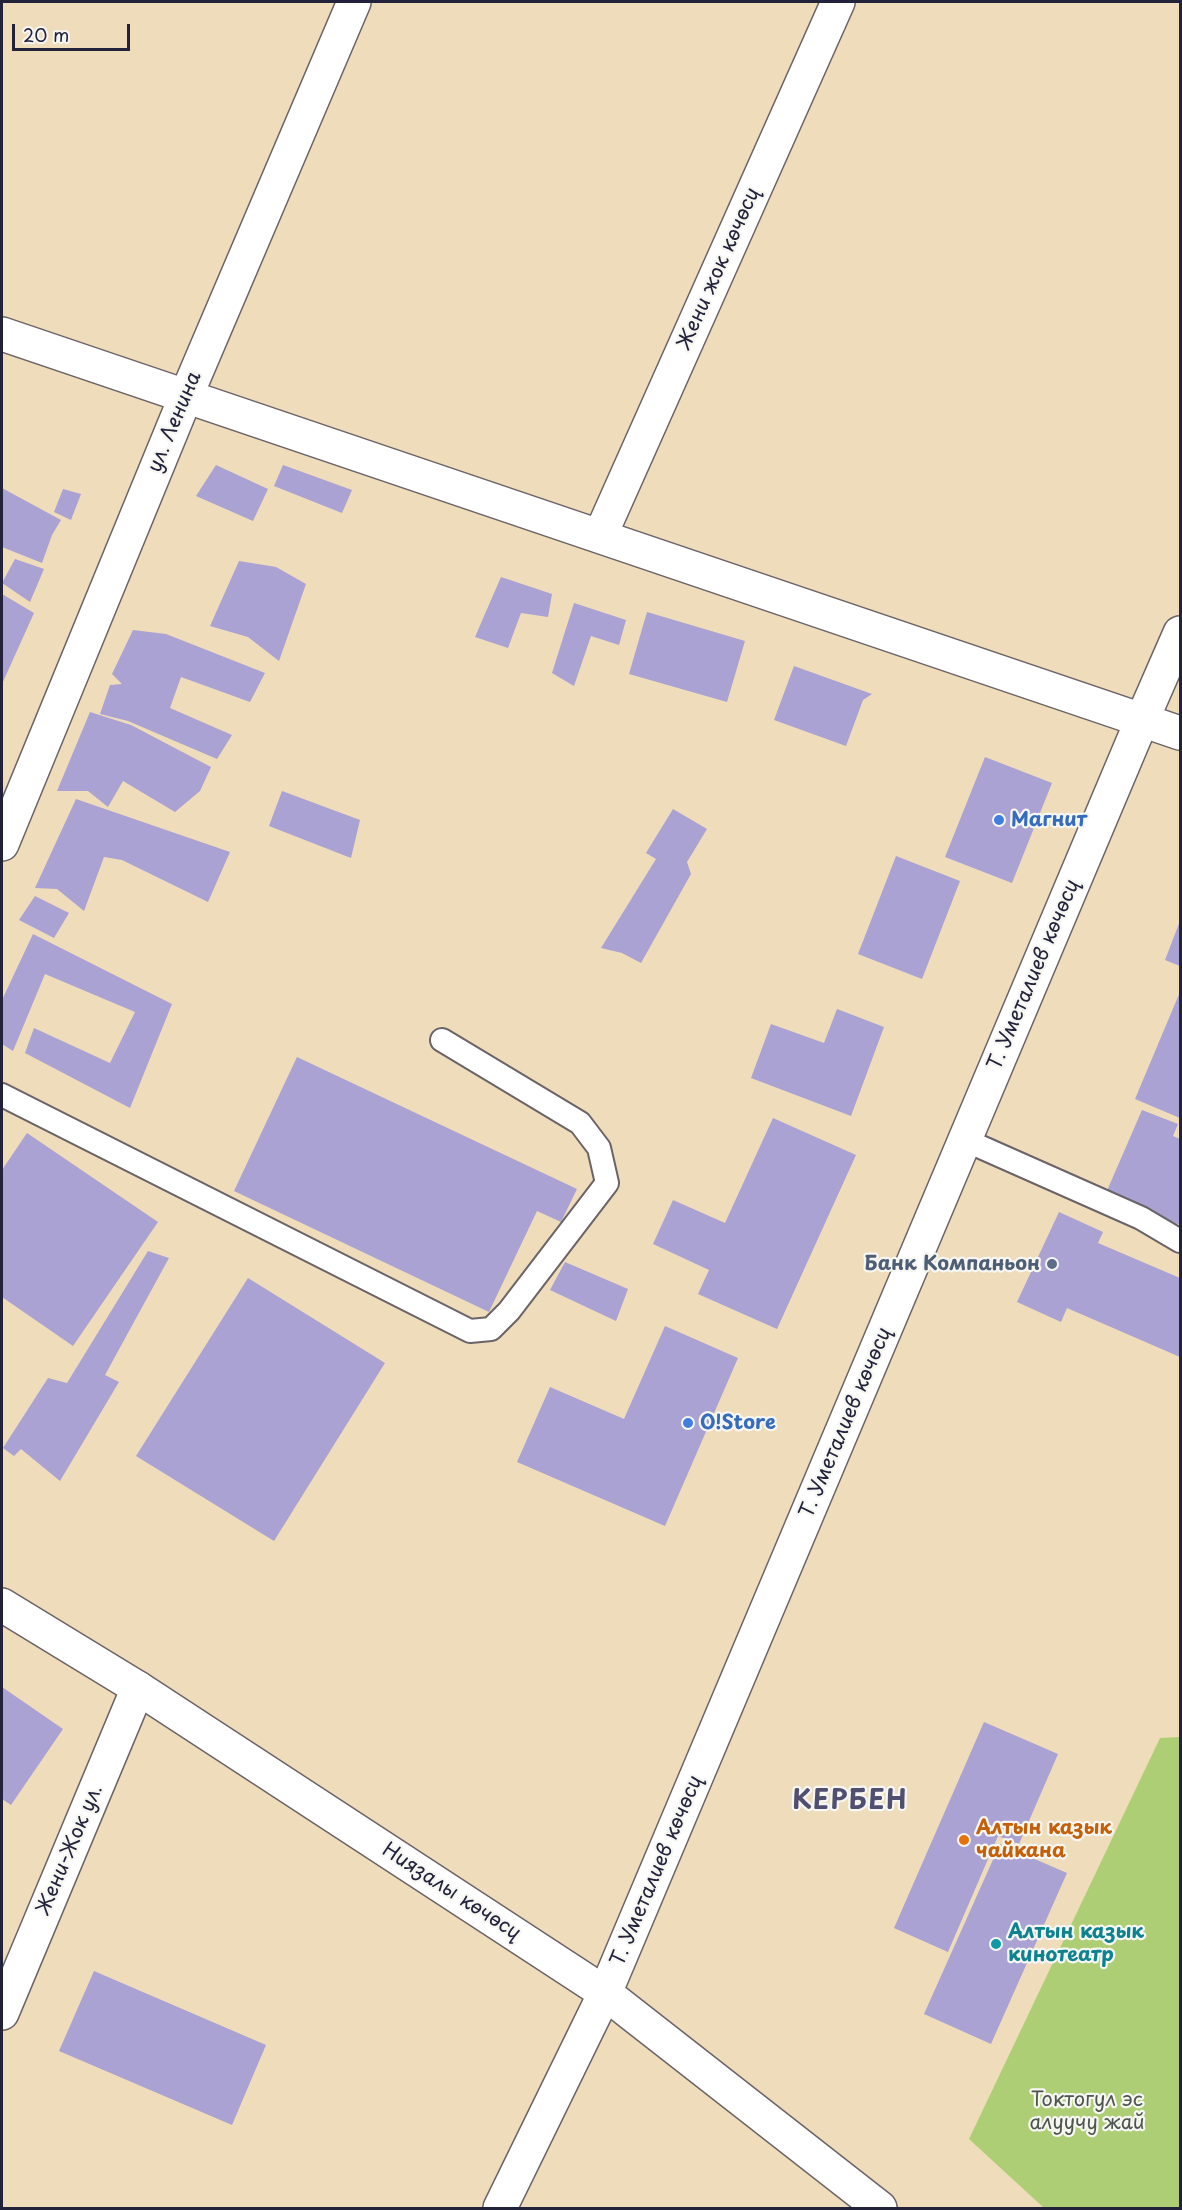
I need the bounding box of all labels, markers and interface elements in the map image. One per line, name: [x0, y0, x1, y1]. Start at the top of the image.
scale bar: [15, 12, 134, 50]
text: 20 m: [23, 21, 69, 48]
street label: Жени жок көчөсү: [673, 184, 765, 354]
street label: ул. Ленина: [143, 368, 207, 476]
place label: Магнит: [1011, 808, 1087, 832]
marker: Магнит: [992, 813, 1006, 827]
street label: Т. Уметалиев көчөсү: [983, 876, 1085, 1074]
place label: Банк Компаньон: [864, 1252, 1040, 1276]
marker: Банк Компаньон: [1045, 1257, 1059, 1271]
street label: Т. Уметалиев көчөсү: [795, 1324, 897, 1522]
place label: O!Store: [700, 1411, 776, 1435]
marker: O!Store: [681, 1416, 695, 1430]
street label: Т. Уметалиев көчөсү: [606, 1772, 708, 1970]
street label: Жени-Жок ул.: [32, 1781, 108, 1919]
district label: КЕРБЕН: [792, 1786, 908, 1818]
place label: Алтын казык чайкана: [976, 1816, 1112, 1863]
marker: Алтын казык чайкана: [957, 1833, 971, 1847]
street label: Ниязалы көчөсү: [377, 1838, 525, 1946]
place label: Алтын казык кинотеатр: [1008, 1920, 1144, 1967]
marker: Алтын казык кинотеатр: [989, 1937, 1003, 1951]
park label: Токтогул эс алуучу жай: [1029, 2088, 1145, 2135]

